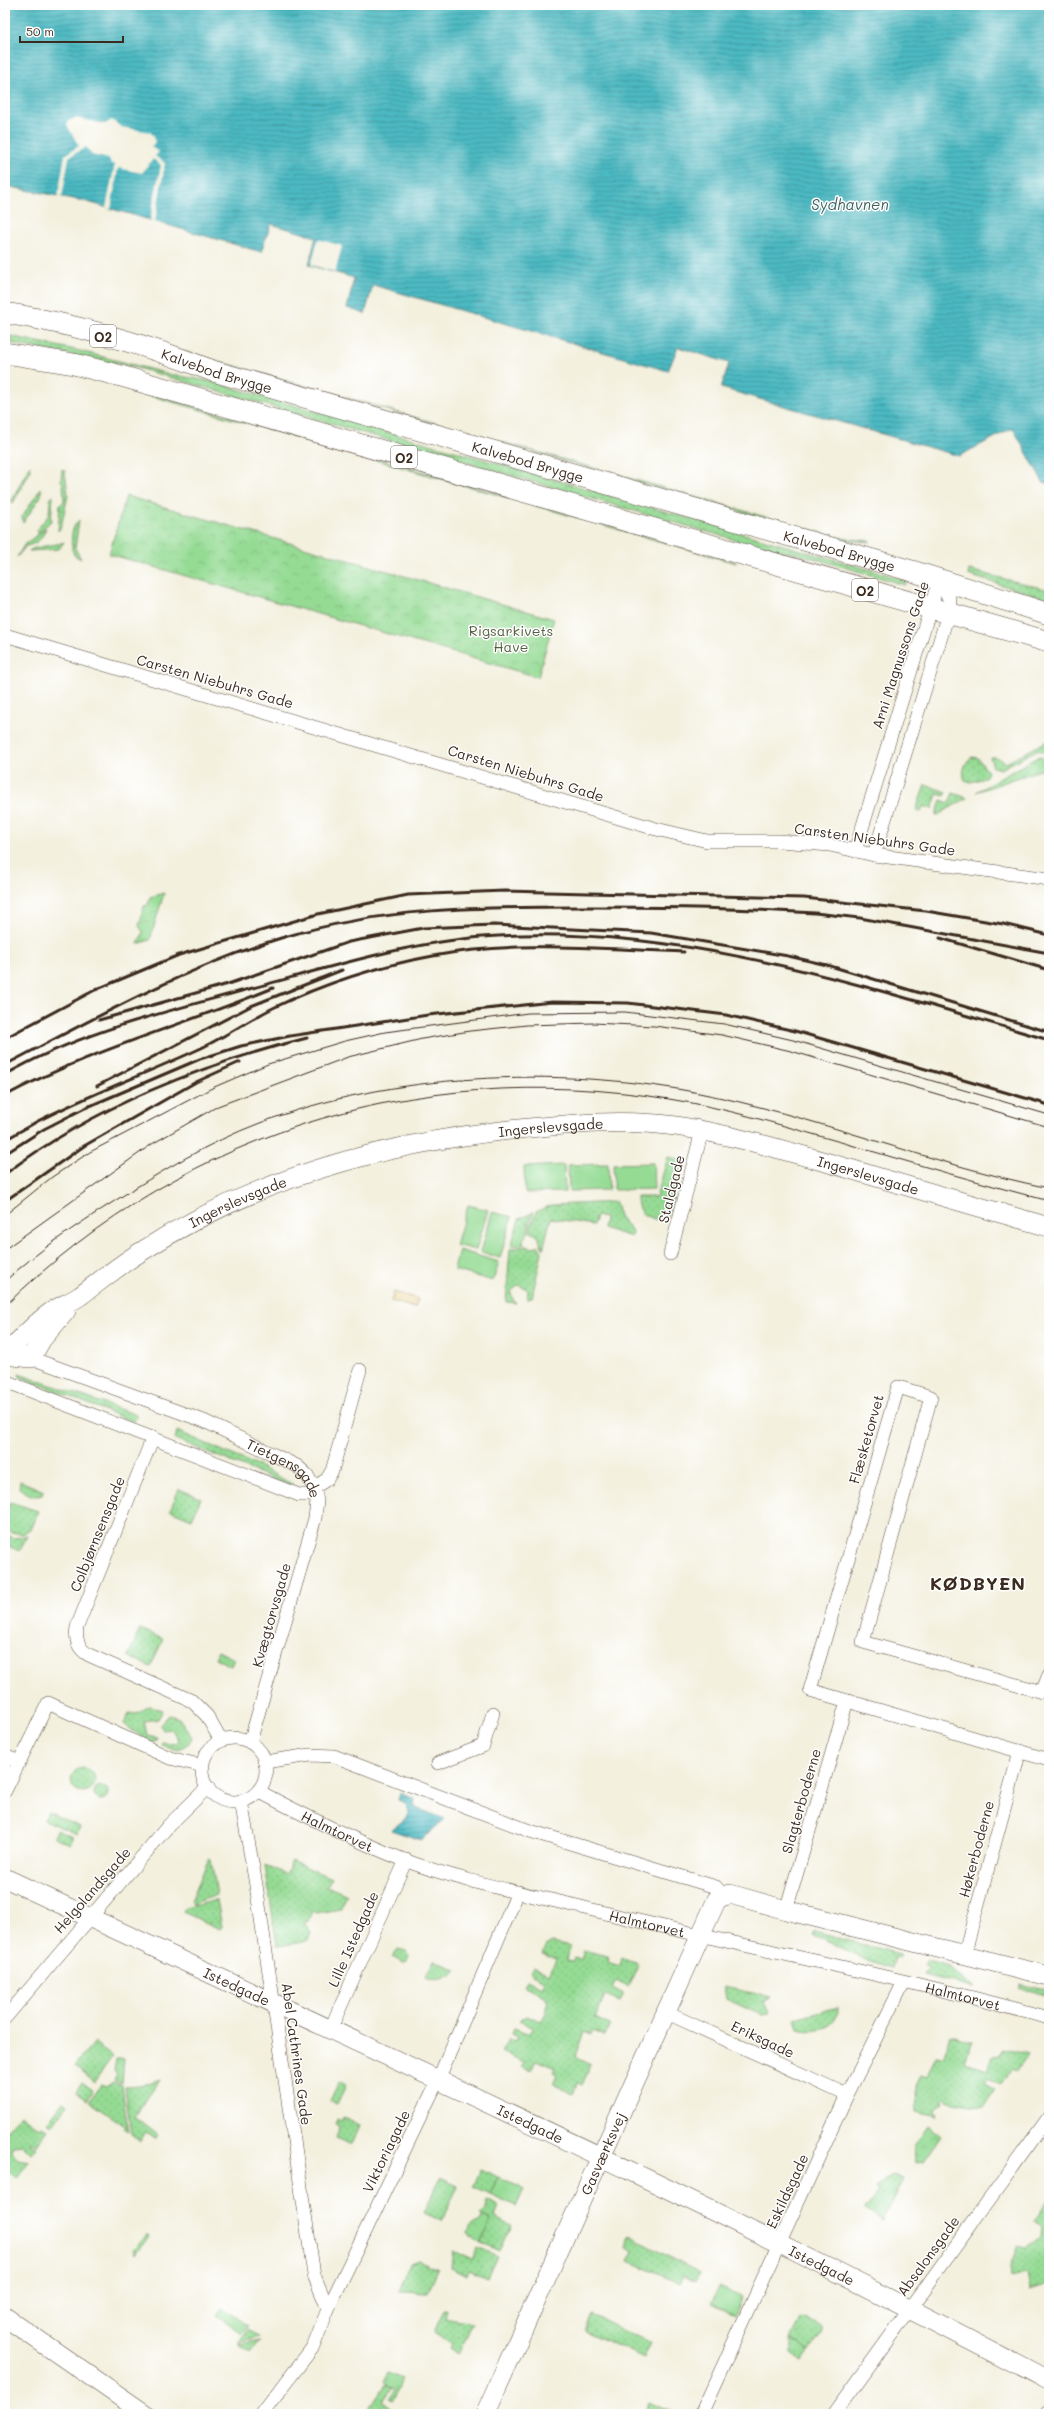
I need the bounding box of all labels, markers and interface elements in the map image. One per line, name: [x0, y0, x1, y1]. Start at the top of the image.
scale bar: [20, 18, 123, 44]
text: 50 m: [26, 23, 54, 39]
water label: Sydhavnen: [811, 194, 889, 214]
road number: O2: [90, 325, 116, 347]
street label: Kalvebod Brygge: [159, 343, 275, 397]
street label: Kalvebod Brygge: [470, 436, 586, 486]
road number: O2: [391, 446, 417, 468]
street label: Kalvebod Brygge: [781, 525, 898, 575]
road number: O2: [852, 579, 878, 601]
street label: Arni Magnussons Gade: [867, 579, 933, 731]
park label: Rigsarkivets Have: [469, 621, 553, 656]
street label: Carsten Niebuhrs Gade: [134, 649, 296, 713]
street label: Carsten Niebuhrs Gade: [446, 740, 606, 806]
street label: Carsten Niebuhrs Gade: [793, 818, 957, 860]
street label: Ingerslevsgade: [497, 1113, 604, 1141]
street label: Ingerslevsgade: [815, 1151, 922, 1199]
street label: Staldgade: [653, 1153, 689, 1225]
street label: Ingerslevsgade: [185, 1171, 289, 1232]
street label: Flæsketorvet: [844, 1392, 888, 1486]
street label: Tietgensgade: [244, 1434, 325, 1500]
street label: Colbjørnsensgade: [65, 1473, 129, 1595]
street label: Kvægtorvsgade: [247, 1561, 295, 1669]
district label: KØDBYEN: [930, 1571, 1026, 1595]
street label: Slagterboderne: [777, 1746, 825, 1856]
street label: Høkerboderne: [954, 1798, 998, 1900]
street label: Halmtorvet: [298, 1806, 376, 1856]
street label: Helgolandsgade: [49, 1843, 135, 1937]
street label: Lille Istedgade: [323, 1888, 383, 1990]
street label: Halmtorvet: [607, 1905, 687, 1941]
street label: Istedgade: [201, 1962, 273, 2010]
street label: Halmtorvet: [923, 1977, 1003, 2014]
street label: Abel Cathrines Gade: [278, 1982, 316, 2126]
street label: Eriksgade: [728, 2016, 798, 2062]
street label: Istedgade: [494, 2100, 567, 2147]
street label: Viktoriagade: [358, 2107, 414, 2195]
street label: Gasværksvej: [576, 2109, 629, 2198]
street label: Eskildsgade: [761, 2151, 813, 2231]
street label: Absalonsgade: [892, 2212, 964, 2300]
street label: Istedgade: [786, 2241, 858, 2289]

